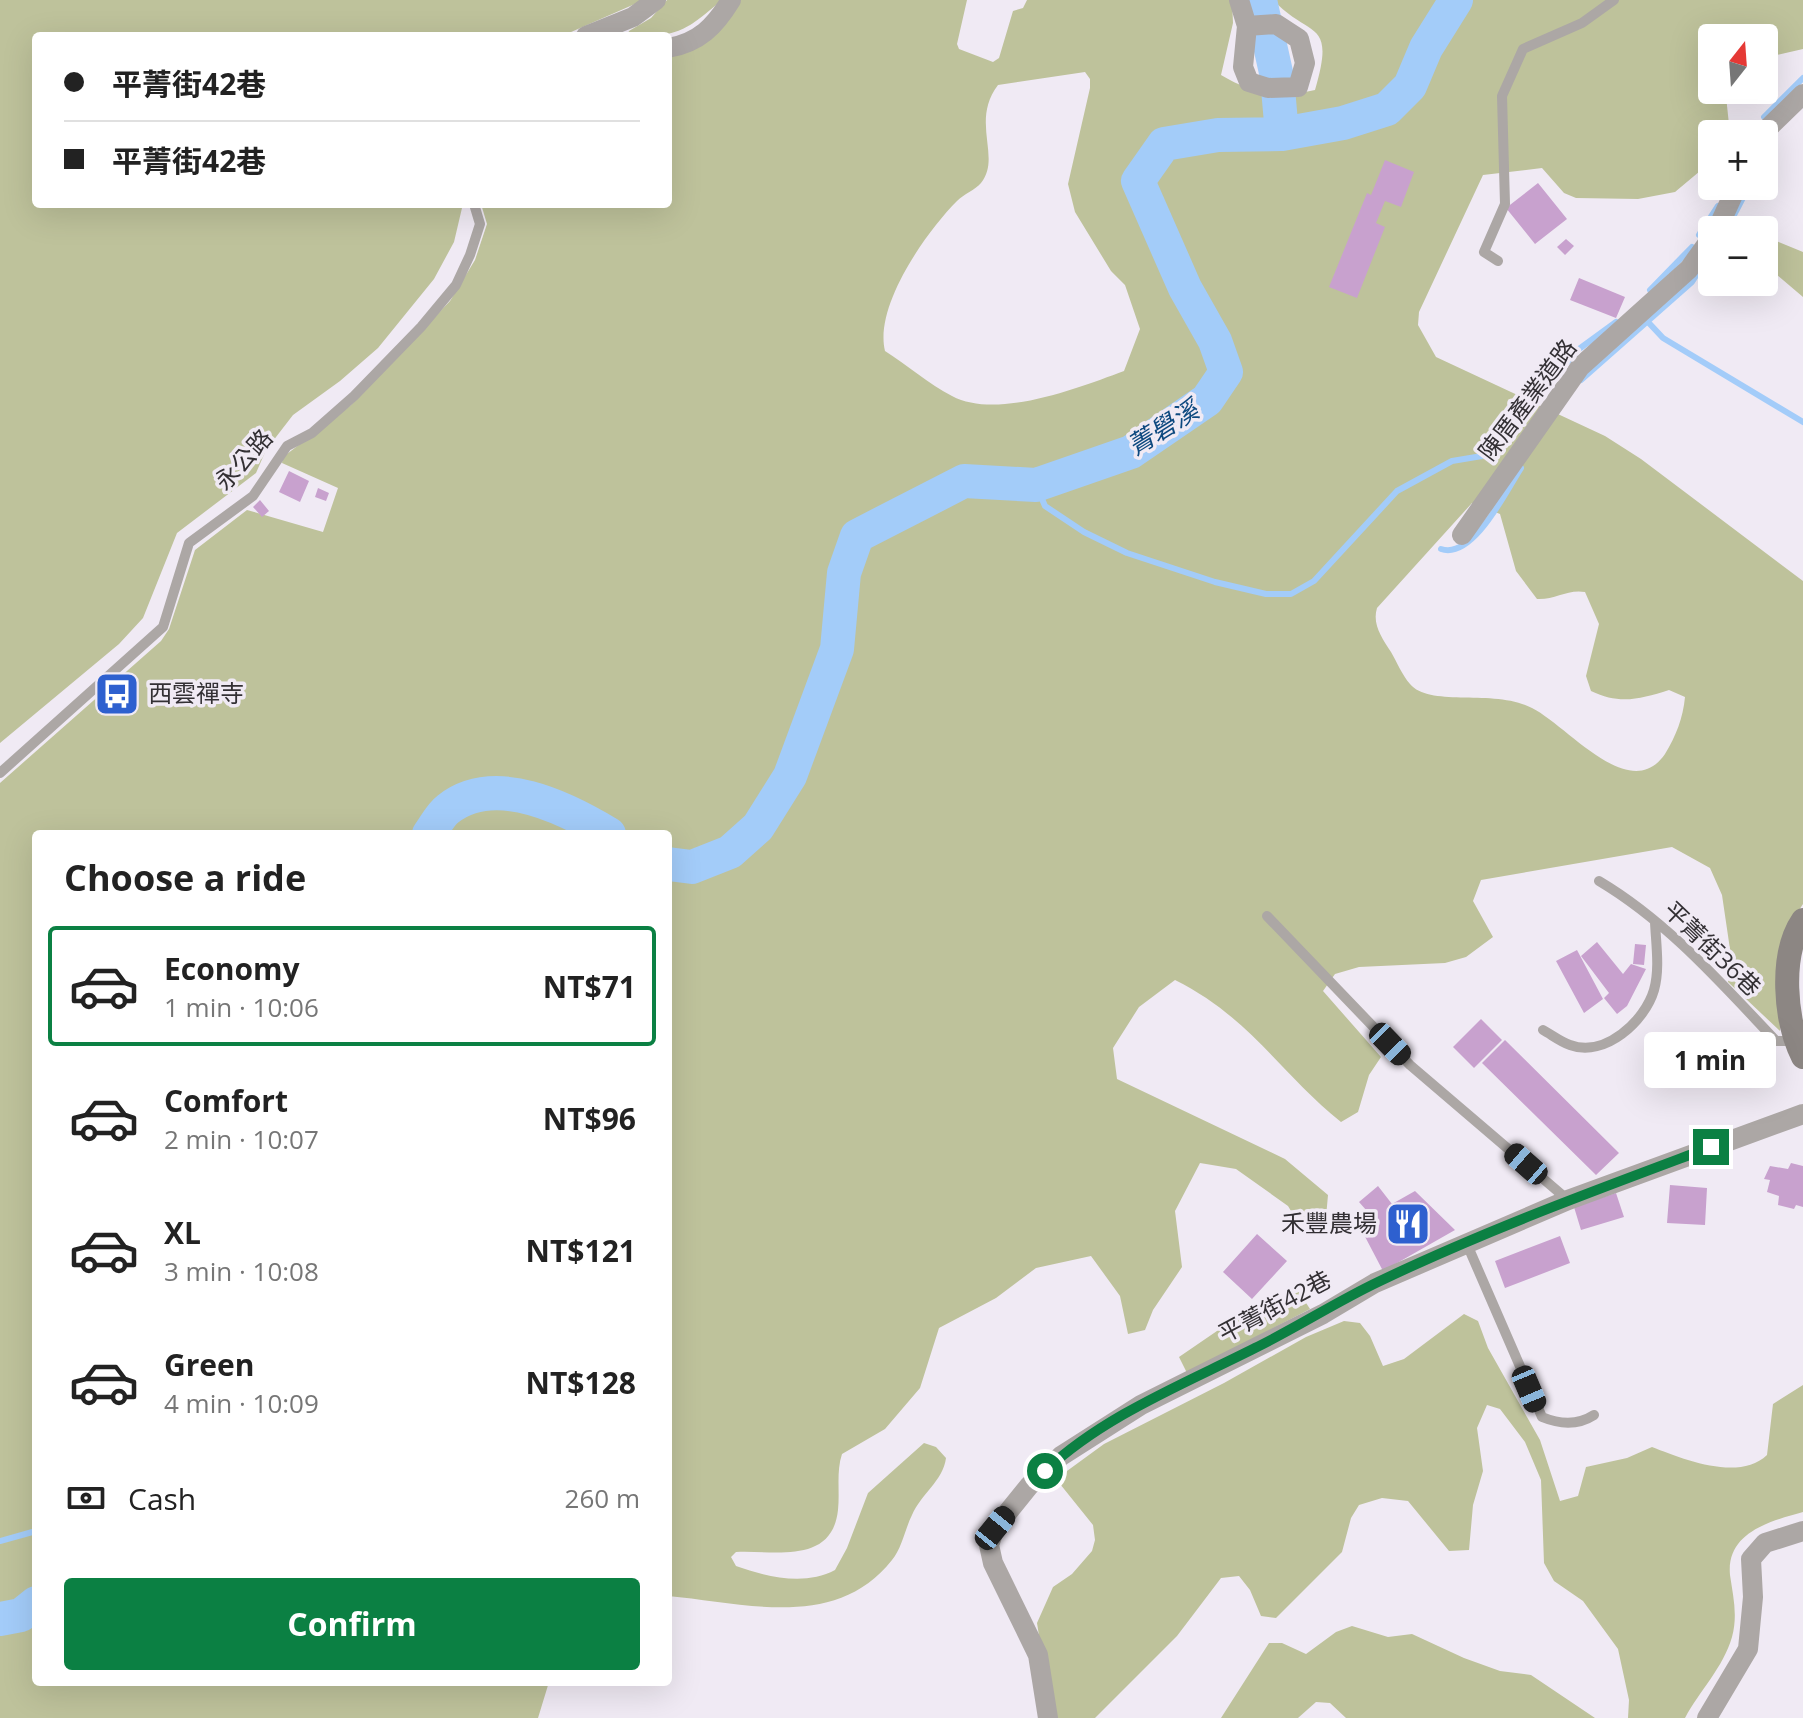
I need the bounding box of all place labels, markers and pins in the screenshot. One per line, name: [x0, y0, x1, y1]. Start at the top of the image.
bus stop icon: 西雲禪寺: [93, 670, 141, 718]
place label: 西雲禪寺: [148, 676, 244, 709]
restaurant icon: 禾豐農場: [1384, 1200, 1432, 1248]
place label: 禾豐農場: [1281, 1206, 1377, 1239]

